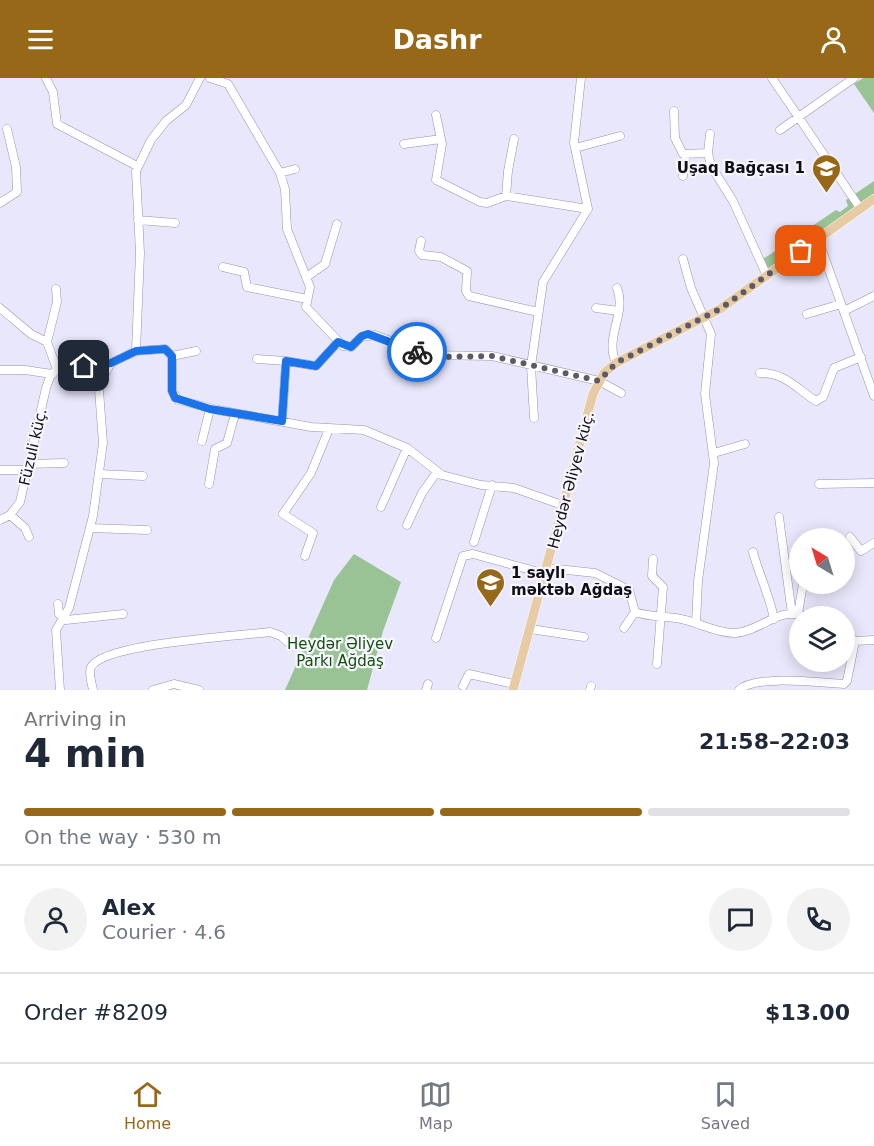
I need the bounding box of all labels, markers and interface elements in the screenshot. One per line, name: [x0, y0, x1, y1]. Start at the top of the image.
icon: menu: [24, 23, 57, 56]
icon: person: [817, 23, 850, 56]
text: Dashr: [392, 24, 482, 55]
school or university icon: Uşaq Bağçası 1: [810, 152, 842, 194]
place label: Uşaq Bağçası 1: [677, 159, 805, 177]
pin: [775, 225, 826, 276]
icon: bag: [784, 234, 817, 267]
courier: [387, 322, 447, 382]
icon: bike: [401, 336, 434, 369]
pin: [58, 340, 109, 391]
icon: home: [67, 349, 100, 382]
street label: Füzuli küç.: [15, 407, 51, 487]
street label: Heydər Əliyev küç.: [544, 409, 598, 551]
north arrow: [789, 528, 855, 594]
map controls: [789, 528, 855, 672]
place label: 1 saylı məktəb Ağdaş: [511, 564, 632, 599]
school or university icon: 1 saylı məktəb Ağdaş: [474, 566, 506, 608]
button: layers: [789, 606, 855, 672]
park label: Heydər Əliyev Parkı Ağdaş: [287, 635, 393, 670]
text: Arriving in: [24, 707, 127, 731]
text: 21:58–22:03: [699, 729, 850, 754]
text: 4 min: [24, 731, 146, 776]
text: On the way · 530 m: [24, 825, 222, 849]
button: person: [24, 888, 87, 951]
button: chat: [709, 888, 772, 951]
button: phone: [787, 888, 850, 951]
text: Alex: [102, 895, 156, 920]
text: Courier · 4.6: [102, 920, 226, 944]
text: Order #8209: [24, 1000, 168, 1025]
text: $13.00: [765, 1000, 850, 1025]
tab: Home: [124, 1078, 171, 1133]
tab: Map: [419, 1078, 453, 1133]
tab: Saved: [701, 1078, 750, 1133]

